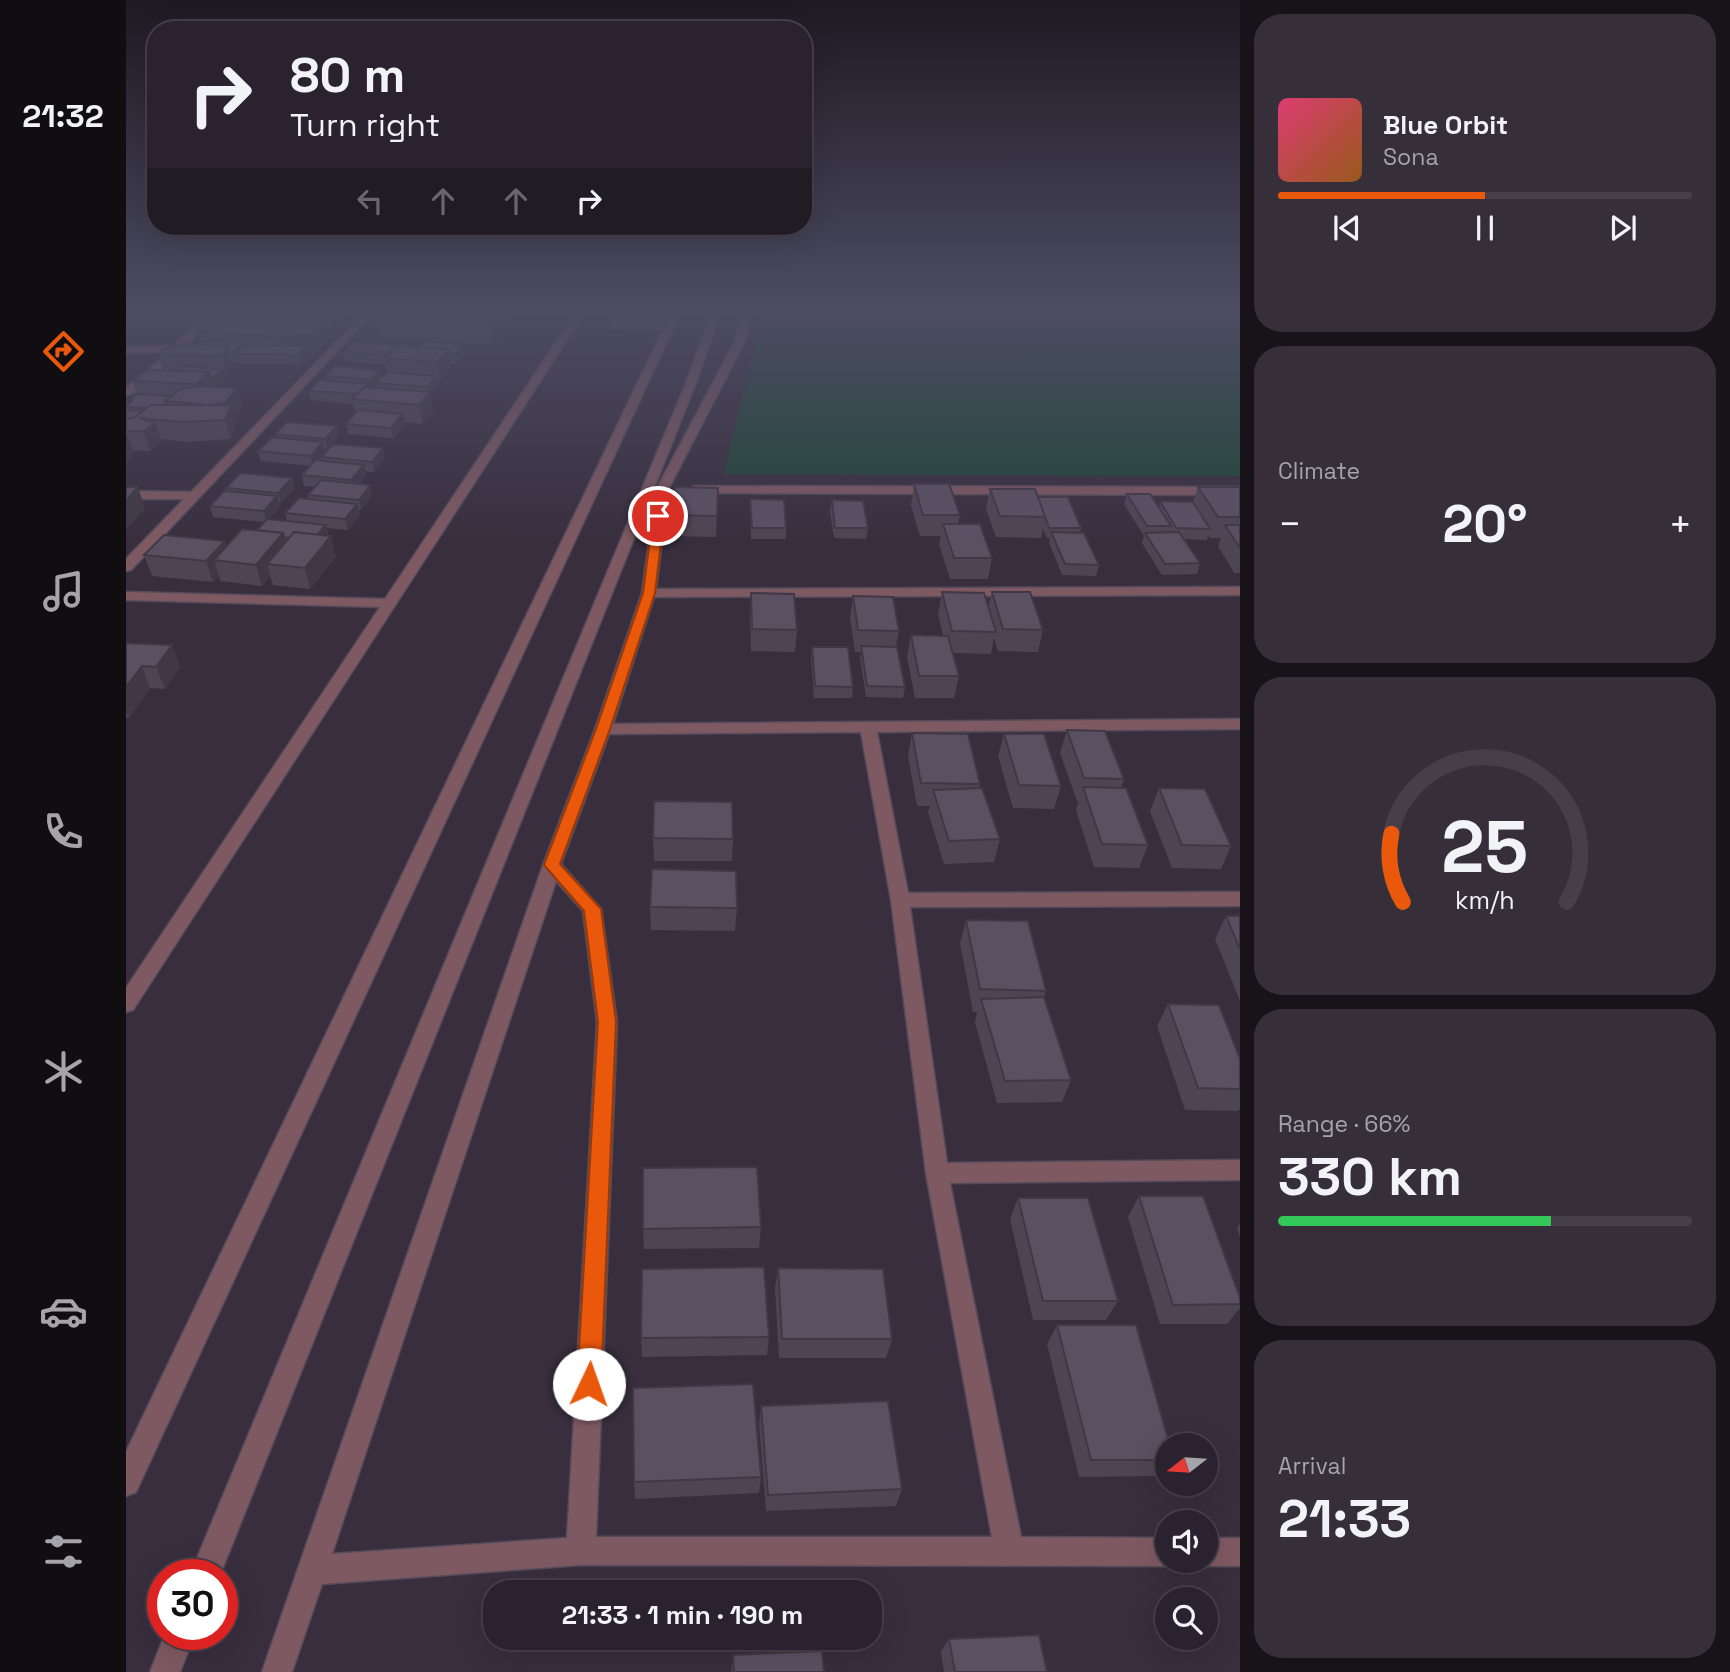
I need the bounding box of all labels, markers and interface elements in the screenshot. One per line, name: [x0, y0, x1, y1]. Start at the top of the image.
text: 80 m: [290, 44, 405, 106]
icon: right: [175, 49, 266, 140]
text: 21:32: [22, 96, 104, 136]
text: Turn right: [290, 105, 440, 145]
text: Blue Orbit: [1383, 108, 1508, 142]
text: Sona: [1383, 142, 1439, 172]
icon: left: [351, 182, 389, 220]
icon: ahead: [424, 182, 462, 220]
icon: ahead: [497, 182, 535, 220]
icon: right: [570, 182, 608, 220]
icon: previous: [1328, 209, 1366, 247]
icon: pause: [1466, 209, 1504, 247]
icon: next: [1604, 209, 1642, 247]
icon: directions: [39, 327, 88, 376]
text: Climate: [1278, 456, 1360, 486]
pin: [628, 486, 688, 546]
text: 20°: [1442, 491, 1528, 557]
icon: arrive: [639, 497, 677, 535]
text: −: [1278, 500, 1302, 548]
text: +: [1668, 500, 1692, 548]
icon: music: [39, 567, 88, 616]
text: 25: [1442, 800, 1528, 893]
icon: phone: [39, 807, 88, 856]
text: km/h: [1455, 884, 1515, 916]
icon: climate: [39, 1047, 88, 1096]
text: Range · 66%: [1278, 1109, 1410, 1139]
text: 330 km: [1278, 1144, 1462, 1210]
icon: car: [39, 1287, 88, 1336]
position arrow: [552, 1347, 626, 1421]
north arrow: [1155, 1433, 1218, 1496]
map controls: [1155, 1433, 1218, 1650]
text: Arrival: [1278, 1451, 1346, 1481]
text: 21:33: [1278, 1486, 1411, 1552]
button: sound: [1155, 1510, 1218, 1573]
icon: filters: [39, 1527, 88, 1576]
speed limit sign: 30: [147, 1559, 238, 1650]
button: search: [1155, 1587, 1218, 1650]
text: 21:33 · 1 min · 190 m: [562, 1598, 803, 1632]

